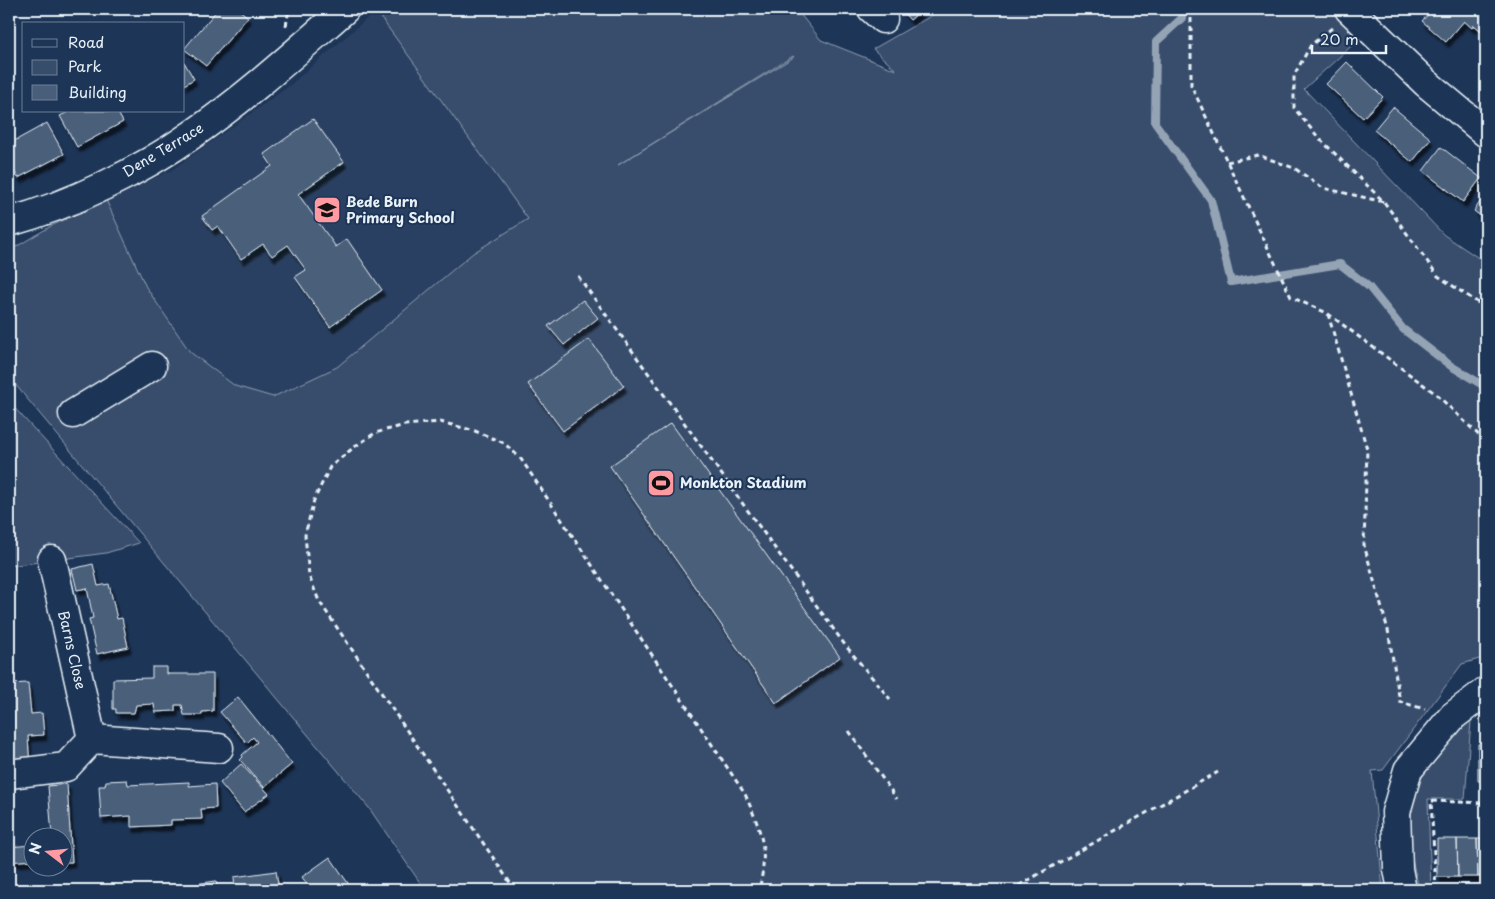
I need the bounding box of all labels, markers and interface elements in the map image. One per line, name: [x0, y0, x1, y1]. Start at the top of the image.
legend: [22, 22, 185, 112]
scale bar: [1312, 22, 1386, 54]
text: 20 m: [1320, 27, 1359, 50]
text: Road: [68, 30, 104, 53]
text: Park: [68, 54, 102, 77]
text: Building: [68, 80, 127, 103]
street label: Dene Terrace: [118, 117, 207, 182]
place label: Bede Burn Primary School: [346, 191, 455, 228]
school or university icon: Bede Burn Primary School: [312, 195, 342, 225]
sports icon: Monkton Stadium: [646, 468, 676, 498]
place label: Monkton Stadium: [680, 472, 807, 493]
street label: Barns Close: [53, 608, 92, 691]
north arrow: [22, 826, 72, 876]
text: N: [23, 840, 47, 857]

